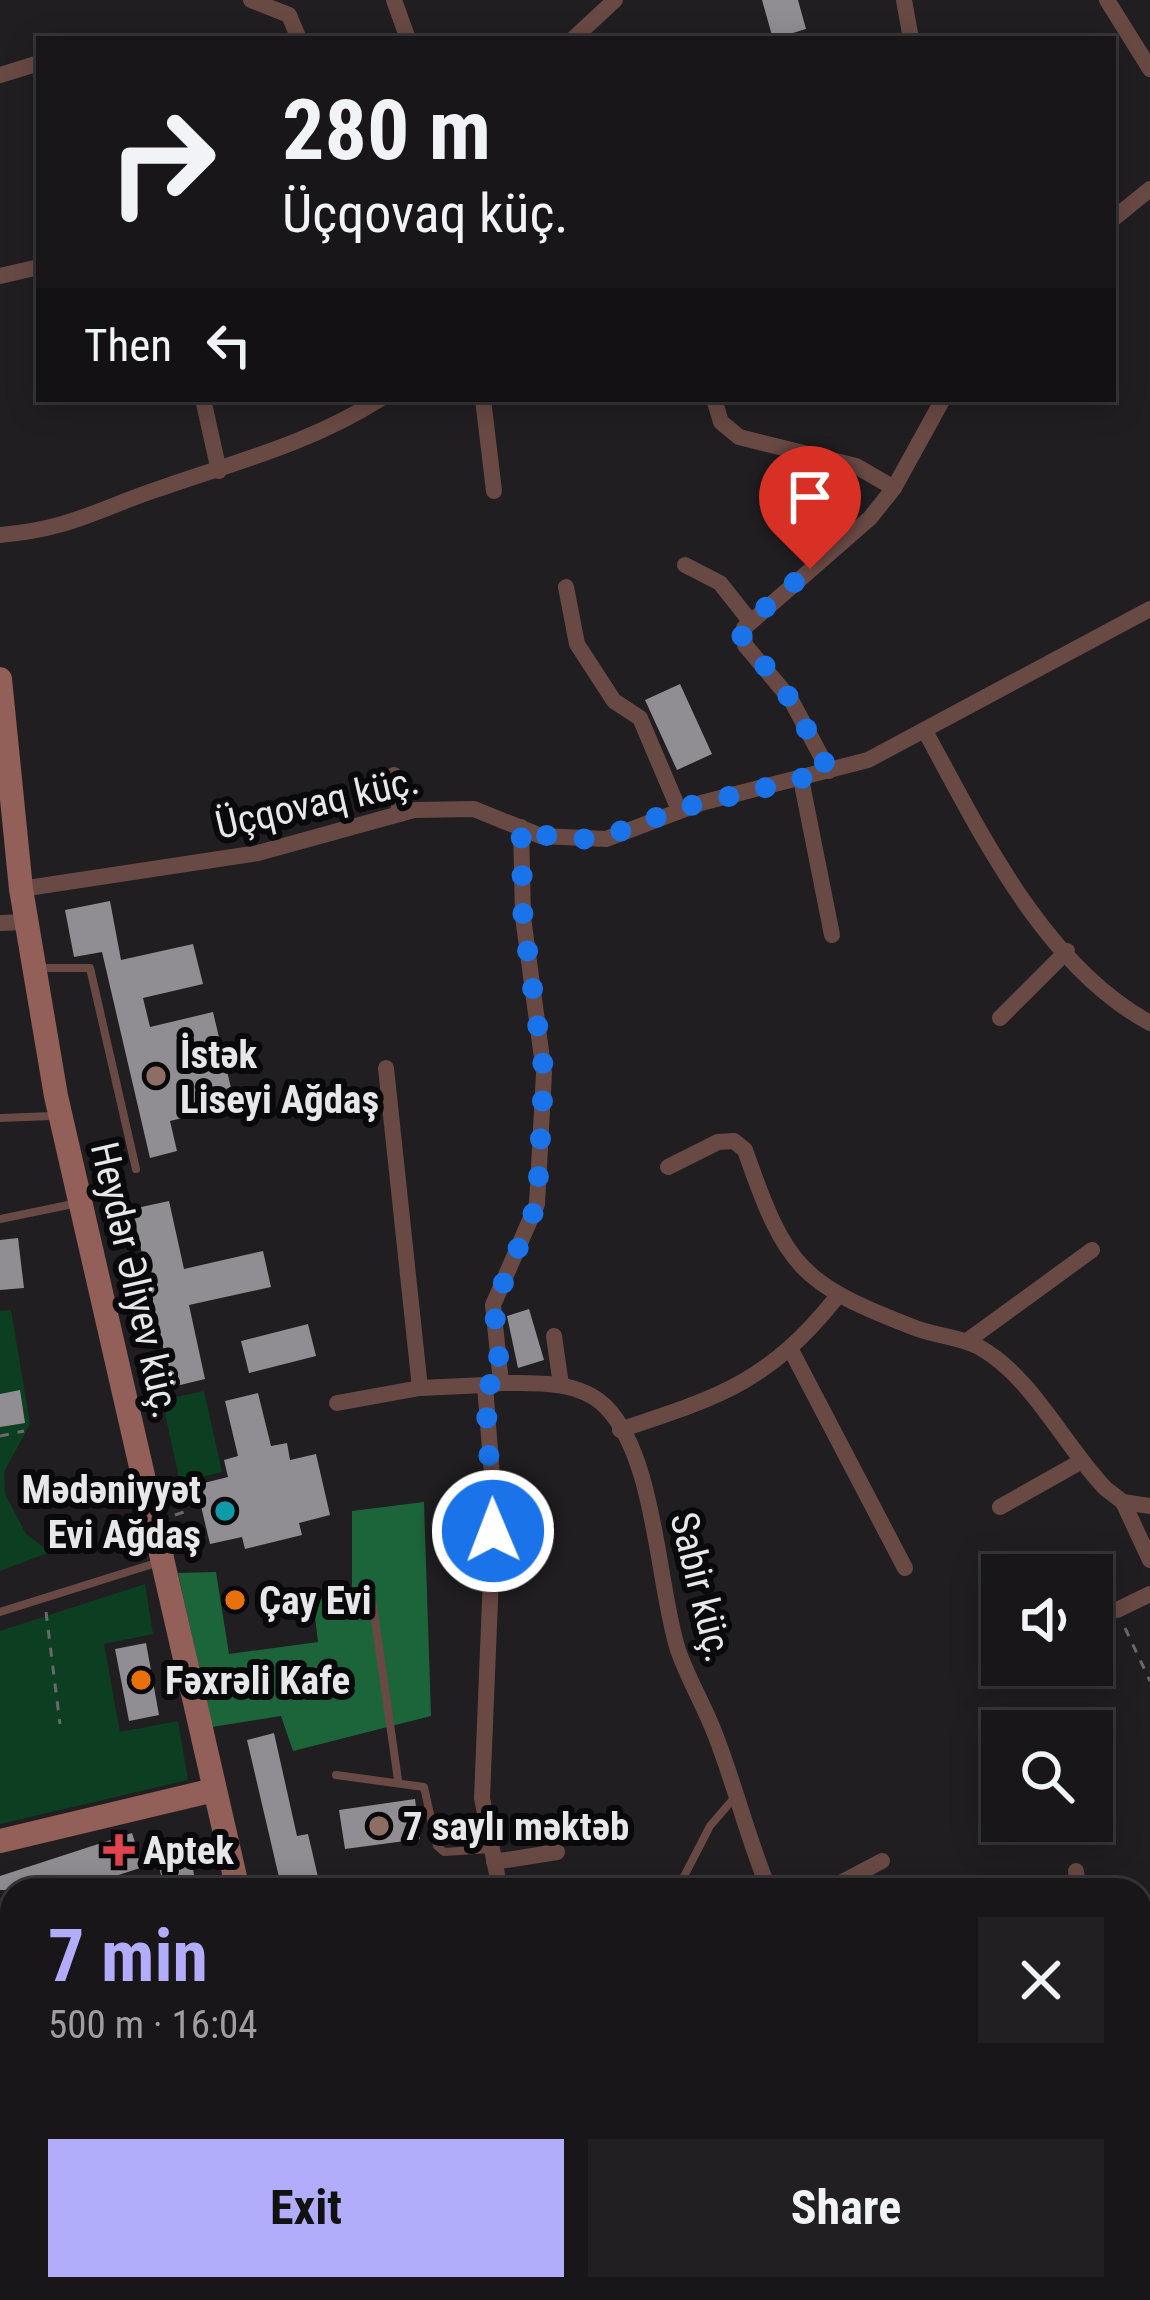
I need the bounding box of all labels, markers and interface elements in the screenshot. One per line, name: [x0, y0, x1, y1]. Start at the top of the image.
text: 280 m: [282, 81, 491, 180]
icon: right: [84, 84, 240, 240]
text: Üçqovaq küç.: [282, 182, 569, 245]
icon: left: [196, 312, 262, 378]
text: Then: [84, 319, 172, 372]
pin: [759, 446, 861, 569]
icon: arrive: [777, 464, 843, 530]
street label: Üçqovaq küç.: [211, 757, 423, 849]
place label: İstək Liseyi Ağdaş: [180, 1032, 379, 1123]
marker: İstək Liseyi Ağdaş: [143, 1063, 169, 1089]
street label: Heydər Əliyev küç.: [81, 1138, 189, 1423]
place label: Mədəniyyət Evi Ağdaş: [22, 1467, 201, 1558]
position arrow: [430, 1468, 556, 1594]
marker: Mədəniyyət Evi Ağdaş: [212, 1498, 238, 1524]
street label: Sabir küç.: [660, 1508, 742, 1667]
map controls: [981, 1554, 1113, 1842]
button: sound: [981, 1554, 1113, 1686]
place label: Çay Evi: [259, 1578, 372, 1624]
marker: Çay Evi: [222, 1587, 248, 1613]
place label: Fəxrəli Kafe: [165, 1658, 350, 1704]
marker: Fəxrəli Kafe: [128, 1667, 154, 1693]
button: search: [981, 1710, 1113, 1842]
place label: 7 saylı məktəb: [403, 1804, 629, 1850]
marker: 7 saylı məktəb: [366, 1813, 392, 1839]
place label: Aptek: [143, 1828, 234, 1874]
marker: Aptek: [106, 1837, 132, 1863]
text: 7 min: [48, 1914, 208, 1999]
button: close: [978, 1917, 1104, 2043]
text: 500 m · 16:04: [48, 2002, 258, 2048]
button: Exit: [48, 2139, 564, 2277]
button: Share: [588, 2139, 1104, 2277]

